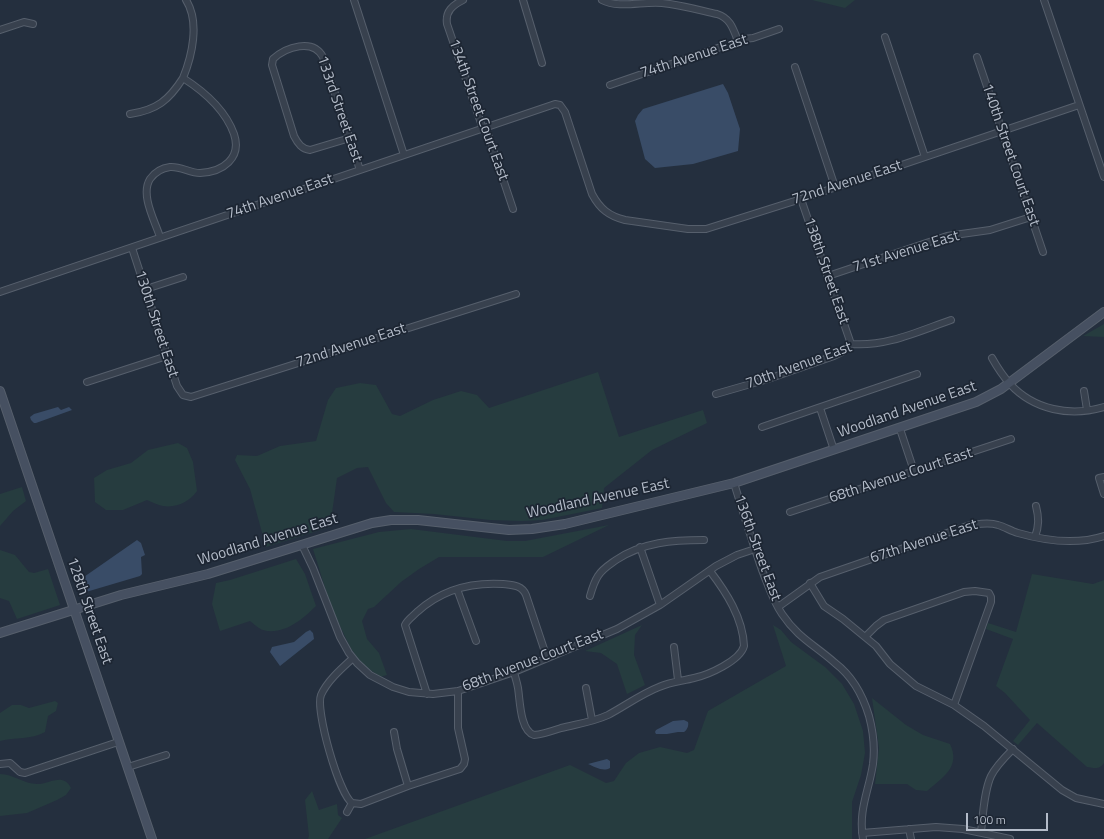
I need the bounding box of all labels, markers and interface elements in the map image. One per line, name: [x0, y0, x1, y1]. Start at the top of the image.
street label: 74th Avenue East: [638, 31, 750, 83]
street label: 134th Street Court East: [444, 37, 512, 183]
street label: 133rd Street East: [312, 53, 366, 165]
street label: 140th Street Court East: [977, 81, 1043, 229]
street label: 72nd Avenue East: [790, 157, 904, 209]
street label: 74th Avenue East: [224, 170, 336, 224]
street label: 138th Street East: [799, 215, 853, 327]
street label: 71st Avenue East: [850, 227, 962, 277]
street label: 130th Street East: [130, 268, 182, 380]
street label: 72nd Avenue East: [294, 320, 408, 372]
street label: 70th Avenue East: [743, 338, 855, 394]
street label: Woodland Avenue East: [835, 378, 979, 442]
street label: 68th Avenue Court East: [827, 444, 975, 508]
street label: Woodland Avenue East: [525, 475, 671, 523]
street label: 136th Street East: [729, 492, 785, 604]
street label: Woodland Avenue East: [196, 510, 340, 570]
street label: 67th Avenue East: [868, 516, 980, 568]
street label: 128th Street East: [62, 555, 116, 667]
street label: 68th Avenue Court East: [460, 626, 606, 696]
scale bar: [968, 805, 1050, 831]
text: 100 m: [973, 810, 1006, 829]

